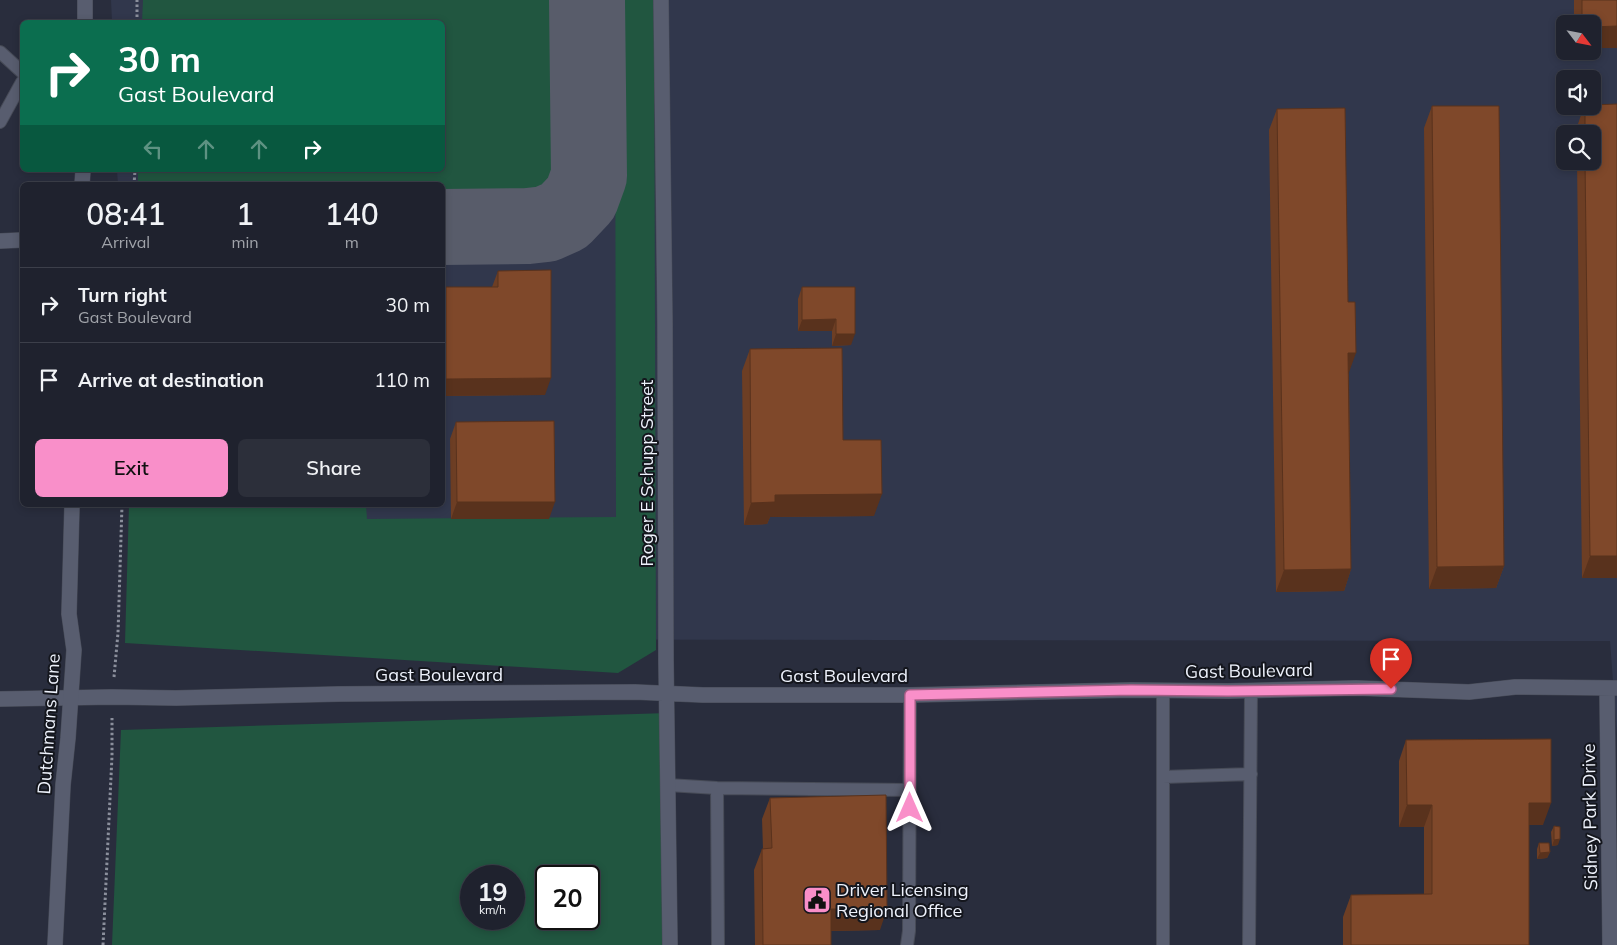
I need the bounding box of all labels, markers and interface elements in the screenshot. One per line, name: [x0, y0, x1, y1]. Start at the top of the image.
north arrow: [1556, 15, 1601, 60]
map controls: [1556, 15, 1601, 170]
text: 30 m: [118, 37, 201, 81]
icon: right: [35, 40, 100, 105]
button: sound: [1556, 70, 1601, 115]
text: Gast Boulevard: [118, 80, 275, 108]
button: search: [1556, 125, 1601, 170]
icon: left: [139, 135, 167, 163]
icon: ahead: [192, 135, 220, 163]
icon: ahead: [245, 135, 273, 163]
icon: right: [298, 135, 326, 163]
text: 08:41: [86, 195, 165, 233]
text: 1: [236, 195, 254, 233]
text: 140: [325, 195, 379, 233]
text: Arrival: [101, 232, 150, 252]
text: min: [231, 232, 259, 252]
text: m: [345, 232, 359, 252]
text: Turn right: [78, 283, 167, 307]
icon: right: [35, 291, 63, 319]
text: 30 m: [386, 293, 430, 317]
text: Gast Boulevard: [78, 307, 192, 327]
icon: arrive: [35, 366, 63, 394]
text: Arrive at destination: [78, 368, 264, 392]
text: 110 m: [374, 368, 430, 392]
street label: Roger E Schupp Street: [635, 380, 658, 566]
button: Exit: [35, 439, 228, 497]
button: Share: [238, 439, 430, 497]
pin: [1370, 638, 1412, 689]
icon: arrive: [1377, 645, 1405, 673]
street label: Dutchmans Lane: [32, 653, 65, 795]
street label: Gast Boulevard: [1185, 658, 1313, 683]
street label: Gast Boulevard: [375, 663, 503, 686]
street label: Gast Boulevard: [780, 664, 908, 687]
street label: Sidney Park Drive: [1577, 743, 1602, 891]
position arrow: [883, 781, 935, 833]
speed limit sign: 20: [535, 865, 600, 930]
text: 19: [477, 876, 508, 907]
place label: Driver Licensing Regional Office: [836, 878, 969, 922]
public building icon: Driver Licensing Regional Office: [802, 885, 832, 915]
text: km/h: [479, 902, 506, 917]

